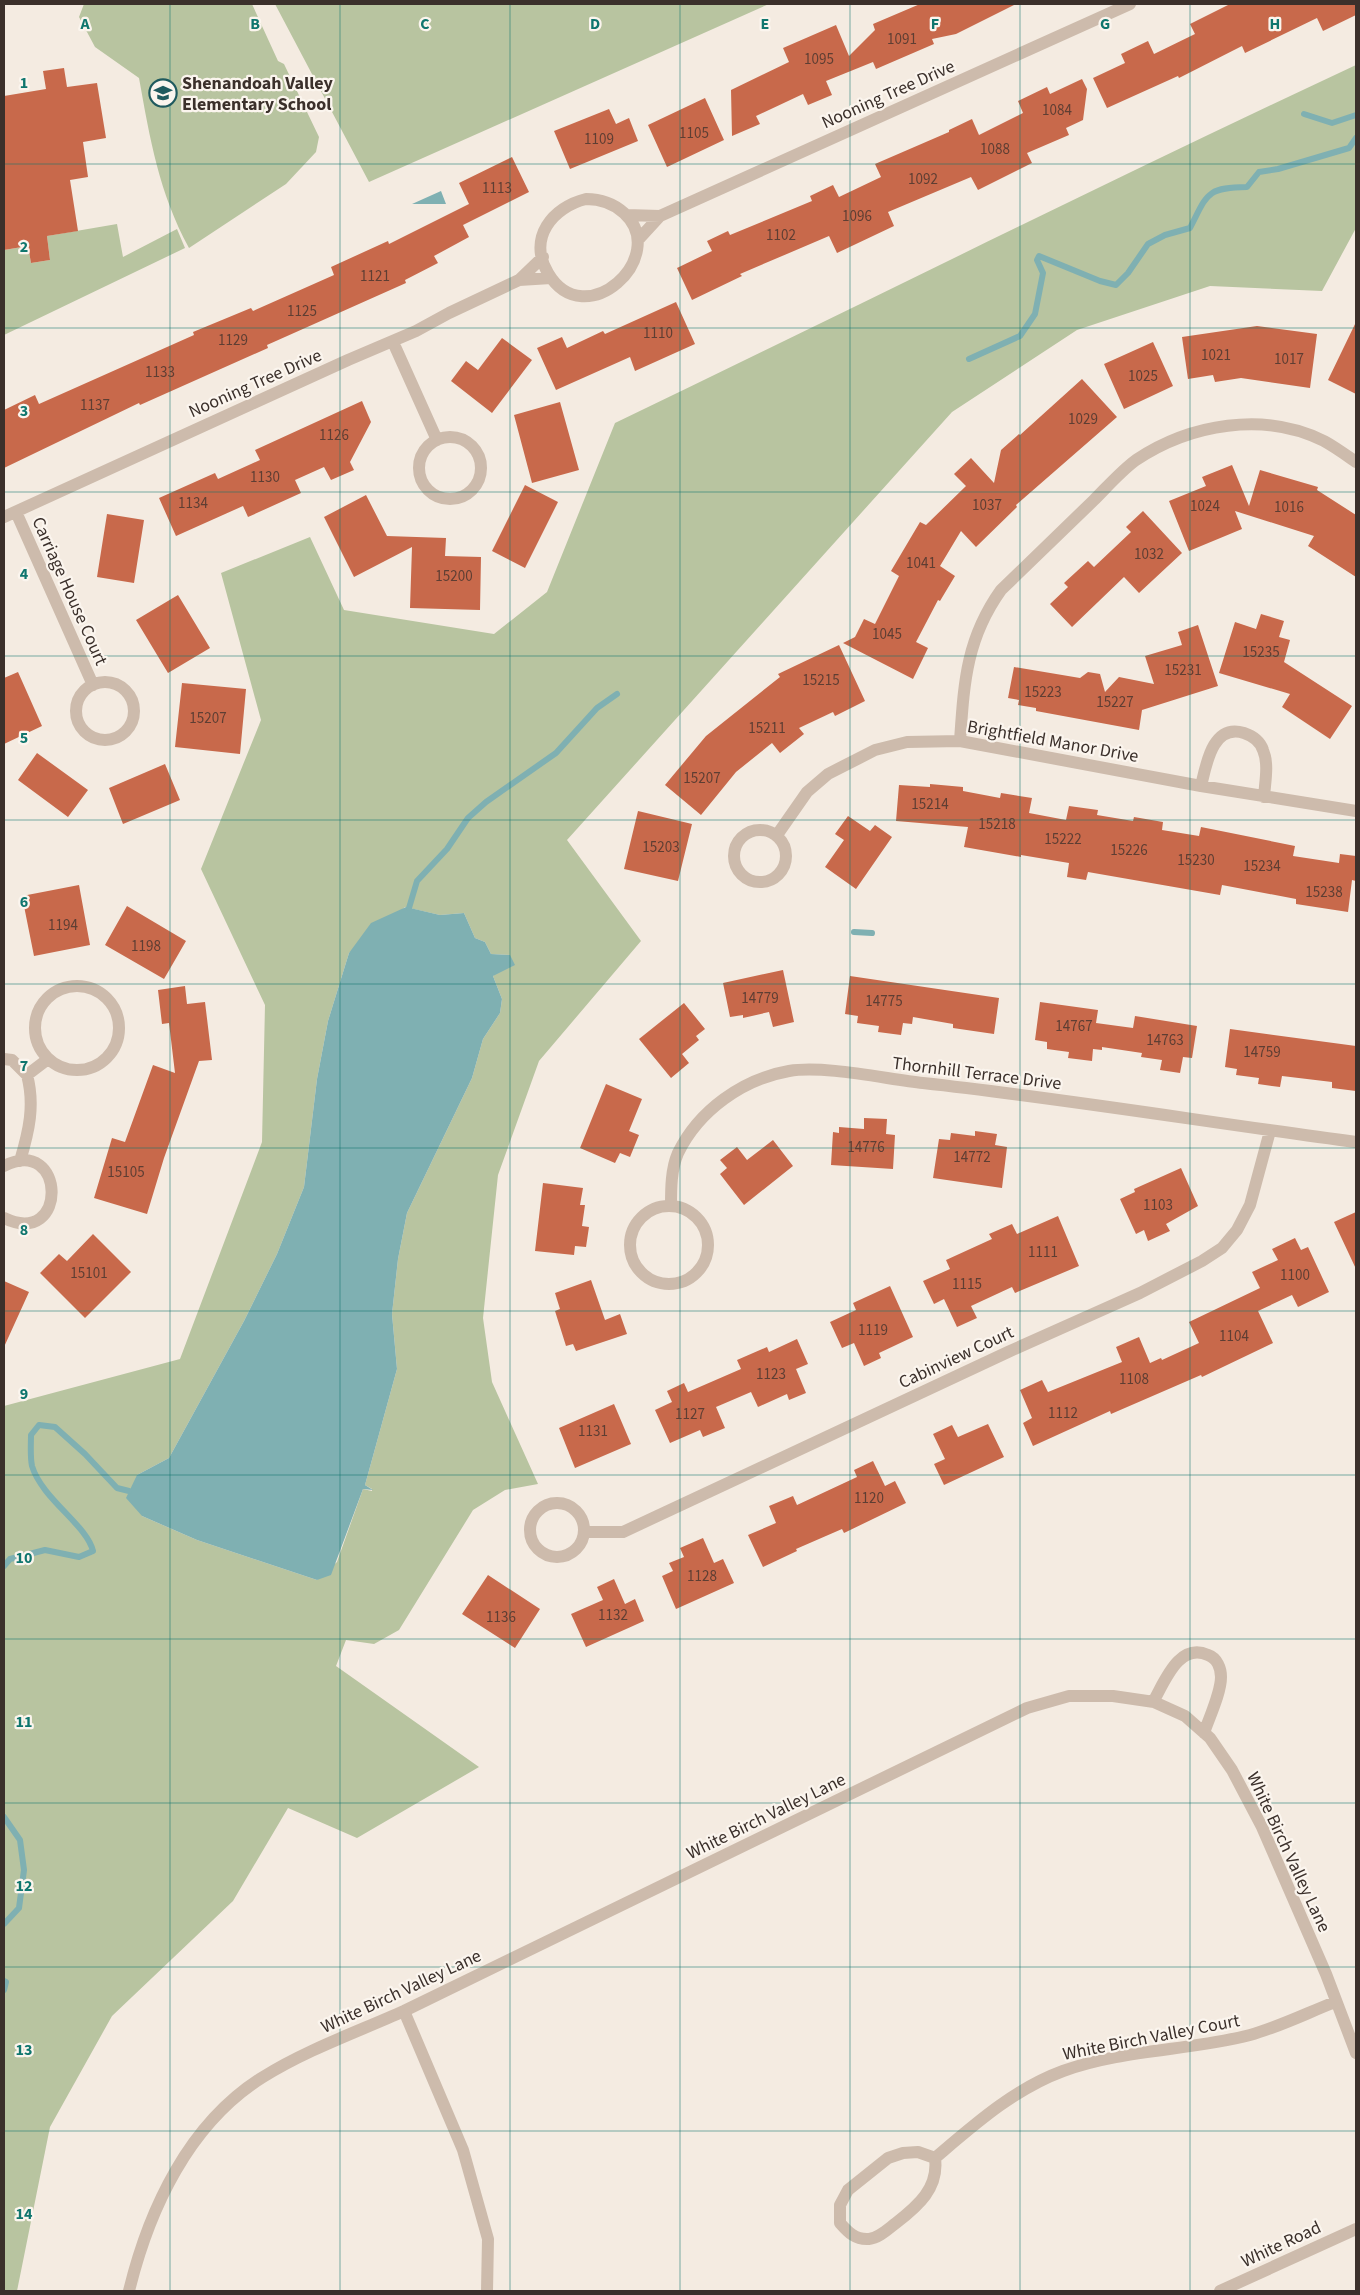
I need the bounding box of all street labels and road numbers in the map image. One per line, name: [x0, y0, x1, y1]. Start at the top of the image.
street label: Nooning Tree Drive: [818, 54, 959, 135]
street label: Nooning Tree Drive: [185, 343, 326, 424]
street label: Carriage House Court: [26, 513, 114, 669]
street label: Brightfield Manor Drive: [965, 714, 1141, 769]
street label: Thornhill Terrace Drive: [891, 1051, 1063, 1096]
street label: Cabinview Court: [895, 1320, 1018, 1395]
street label: White Birch Valley Lane: [682, 1767, 850, 1866]
street label: White Birch Valley Lane: [1240, 1768, 1337, 1936]
street label: White Birch Valley Lane: [317, 1943, 485, 2040]
street label: White Birch Valley Court: [1061, 2008, 1242, 2067]
street label: White Road: [1237, 2215, 1325, 2274]

